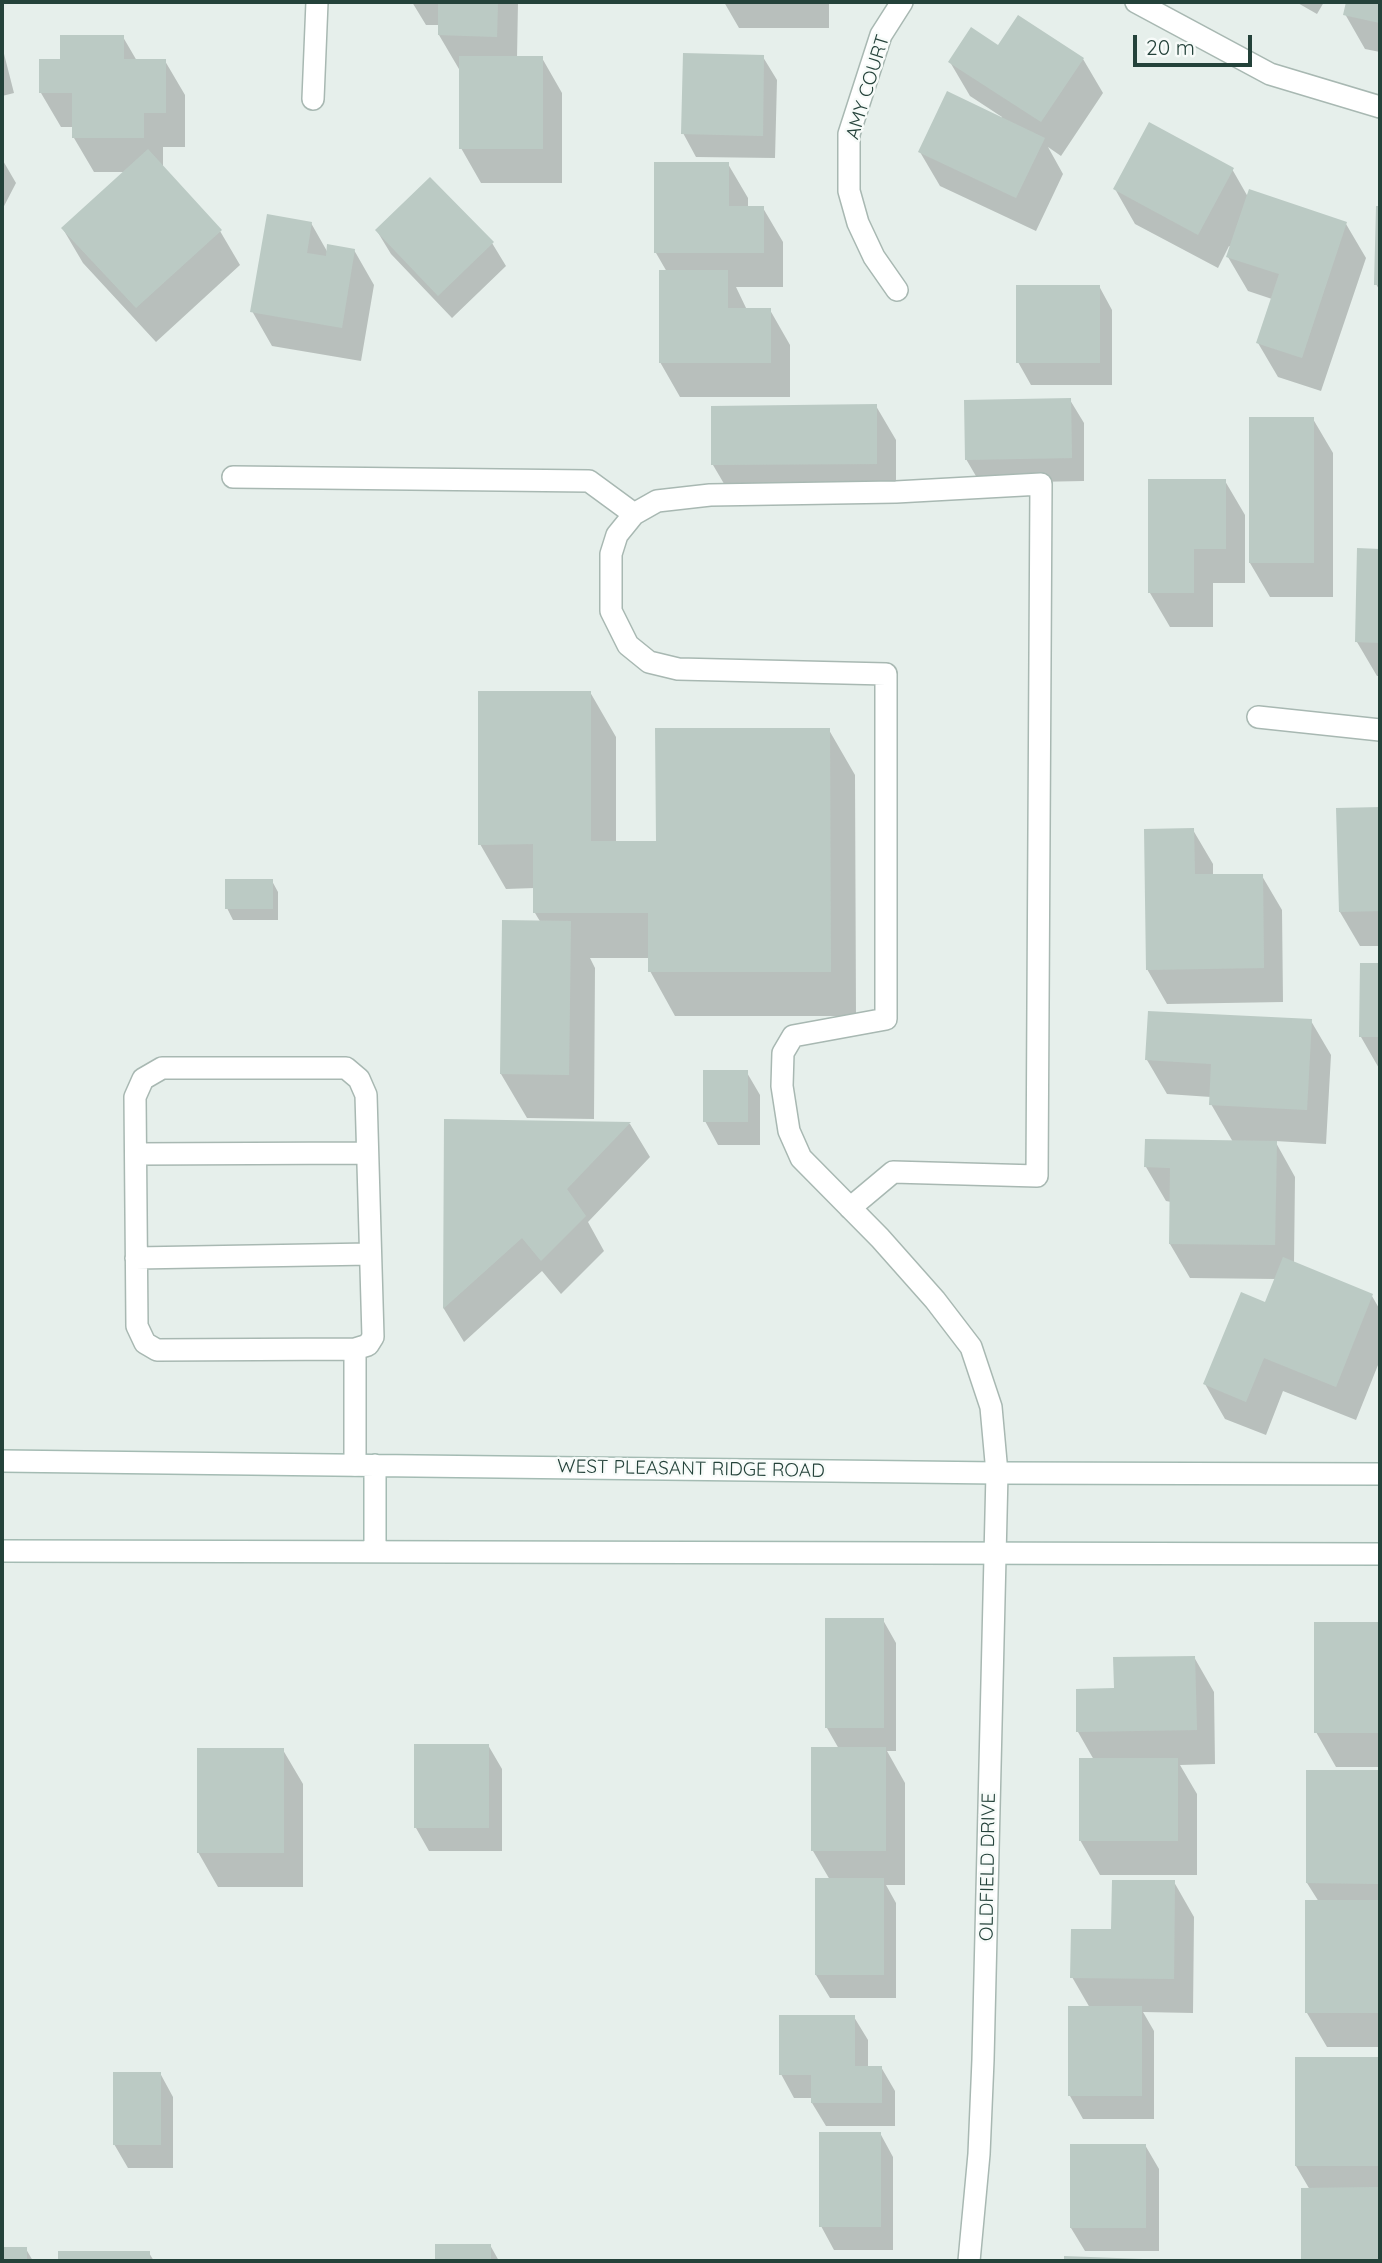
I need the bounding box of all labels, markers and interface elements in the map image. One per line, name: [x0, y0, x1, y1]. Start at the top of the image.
scale bar: [1137, 21, 1256, 65]
street label: AMY COURT: [841, 32, 895, 142]
text: 20 m: [1146, 34, 1195, 60]
street label: WEST PLEASANT RIDGE ROAD: [557, 1455, 825, 1483]
street label: OLDFIELD DRIVE: [975, 1793, 1001, 1941]

